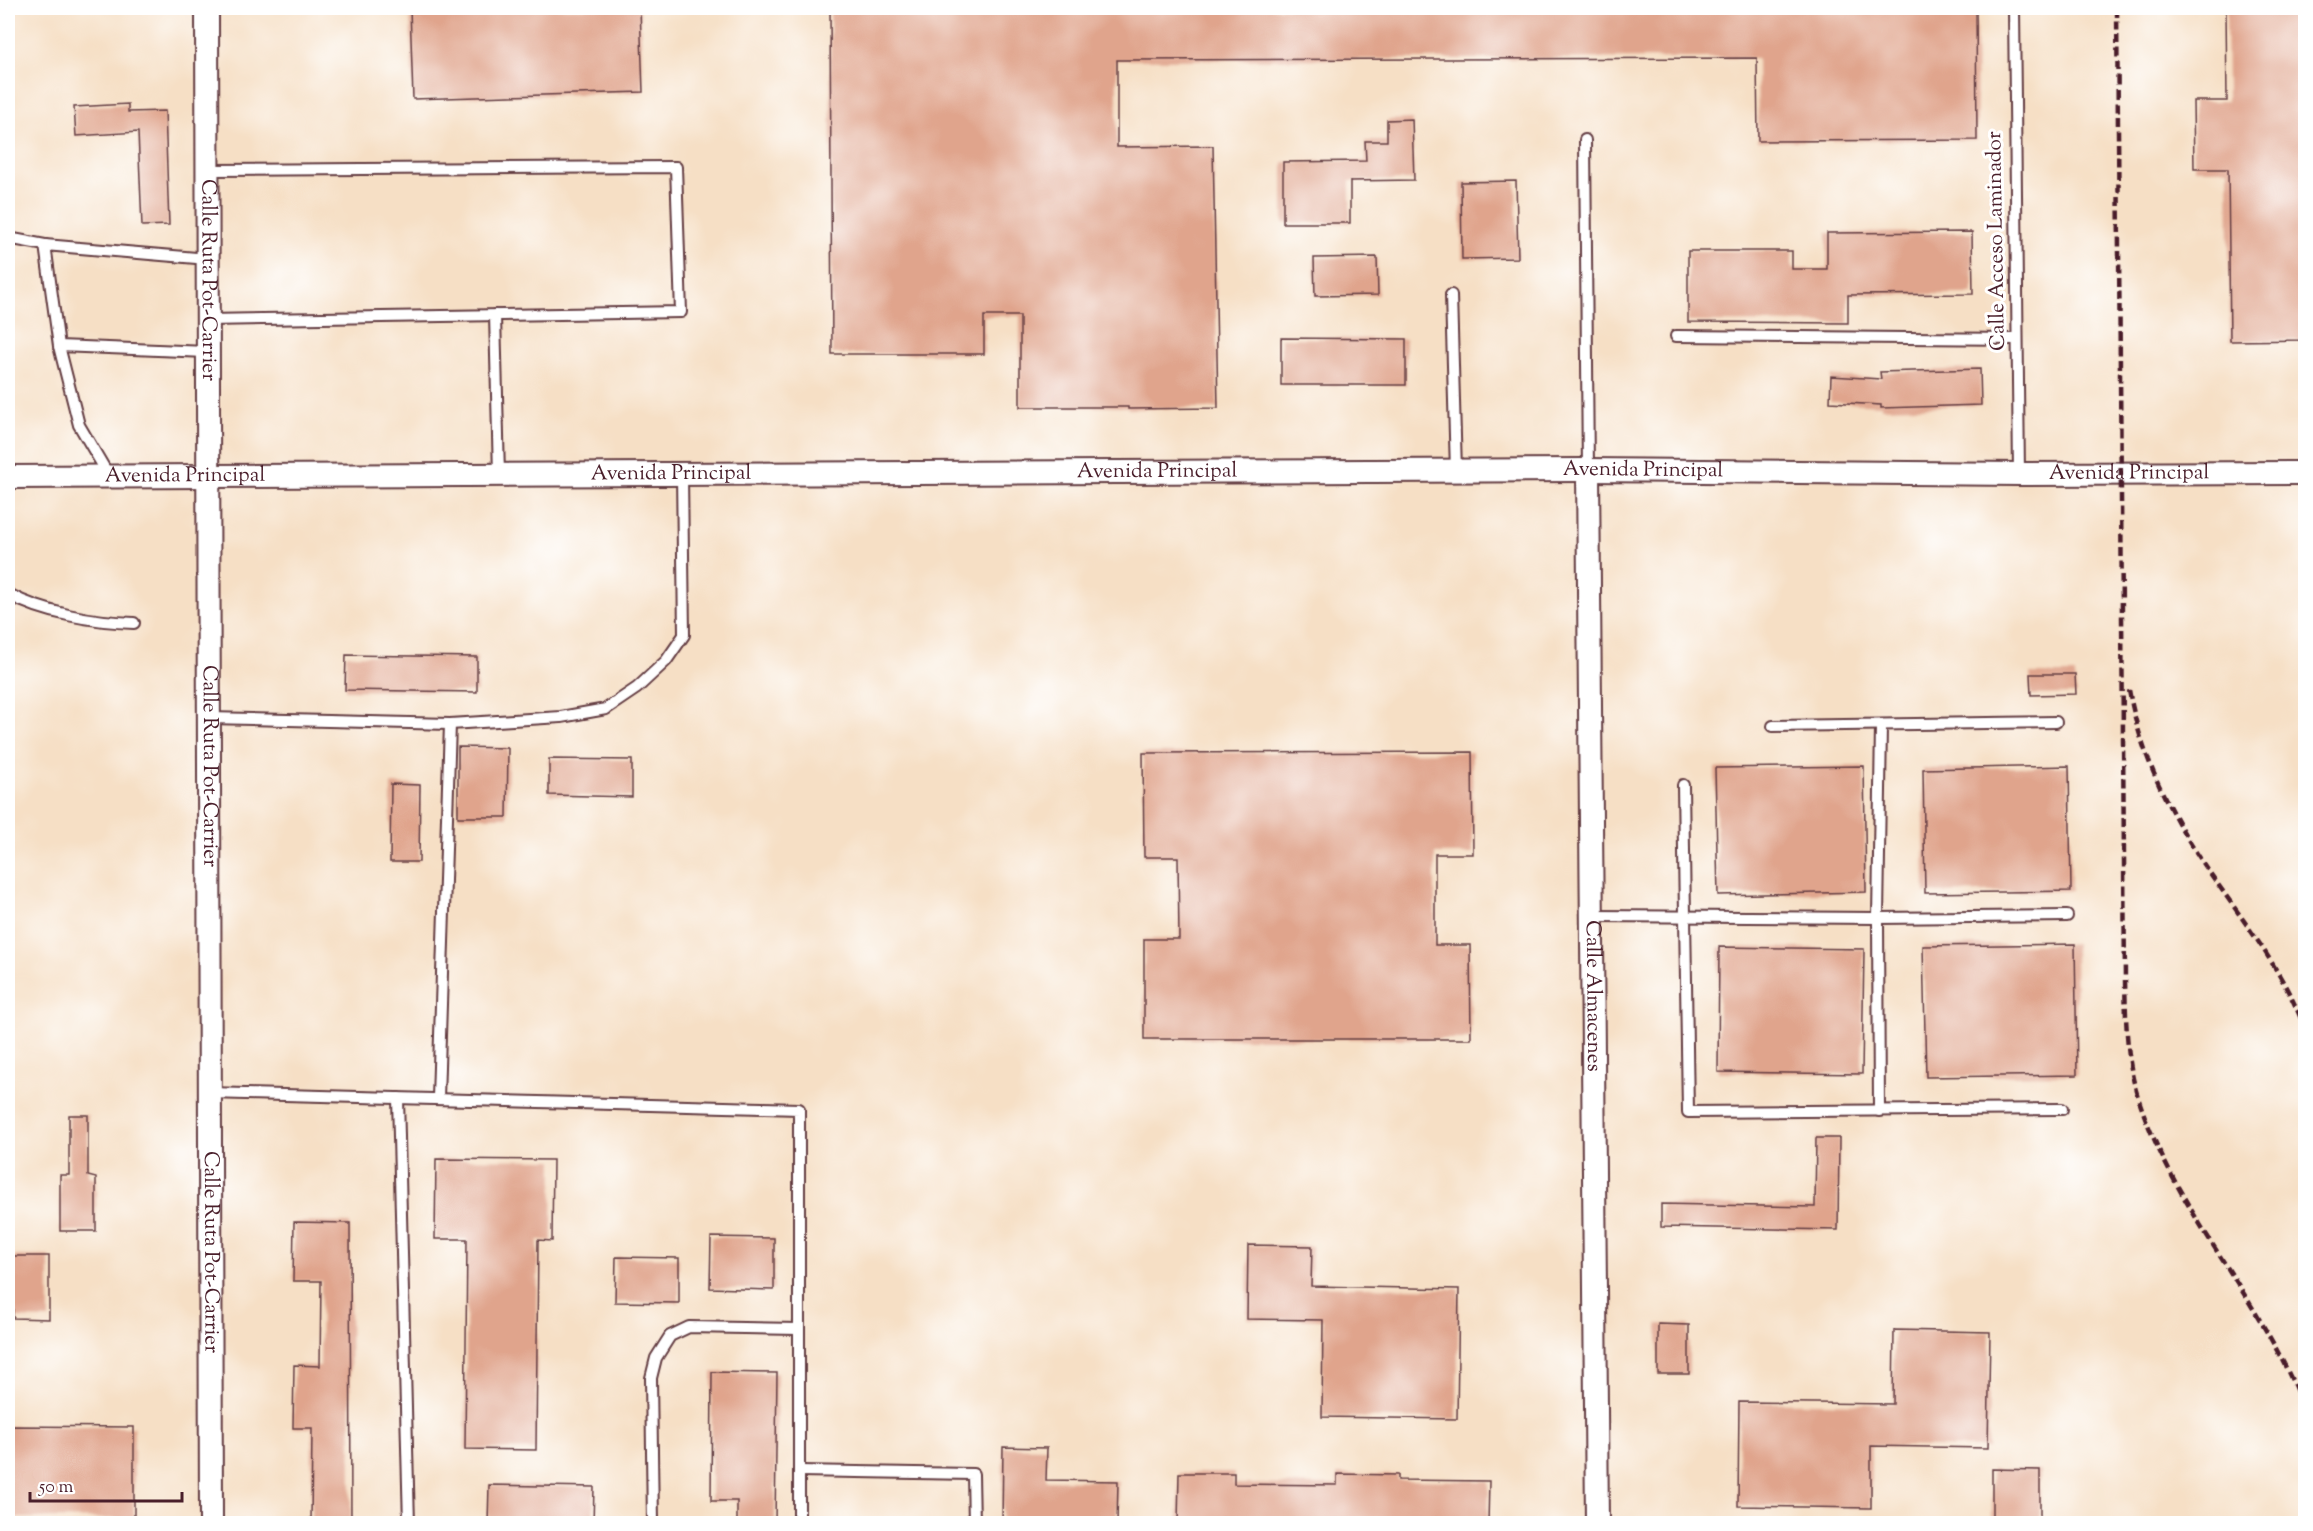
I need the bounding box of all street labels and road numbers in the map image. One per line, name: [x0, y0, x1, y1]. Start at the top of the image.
street label: Calle Acceso Laminador: [1980, 131, 2014, 351]
street label: Calle Ruta Pot-Carrier: [192, 179, 223, 381]
street label: Avenida Principal: [1563, 455, 1724, 486]
street label: Avenida Principal: [1077, 457, 1237, 487]
street label: Avenida Principal: [2049, 458, 2209, 489]
street label: Avenida Principal: [591, 459, 751, 489]
street label: Avenida Principal: [105, 461, 266, 492]
street label: Calle Ruta Pot-Carrier: [194, 665, 224, 867]
street label: Calle Almacenes: [1577, 920, 1608, 1072]
street label: Calle Ruta Pot-Carrier: [195, 1151, 226, 1353]

